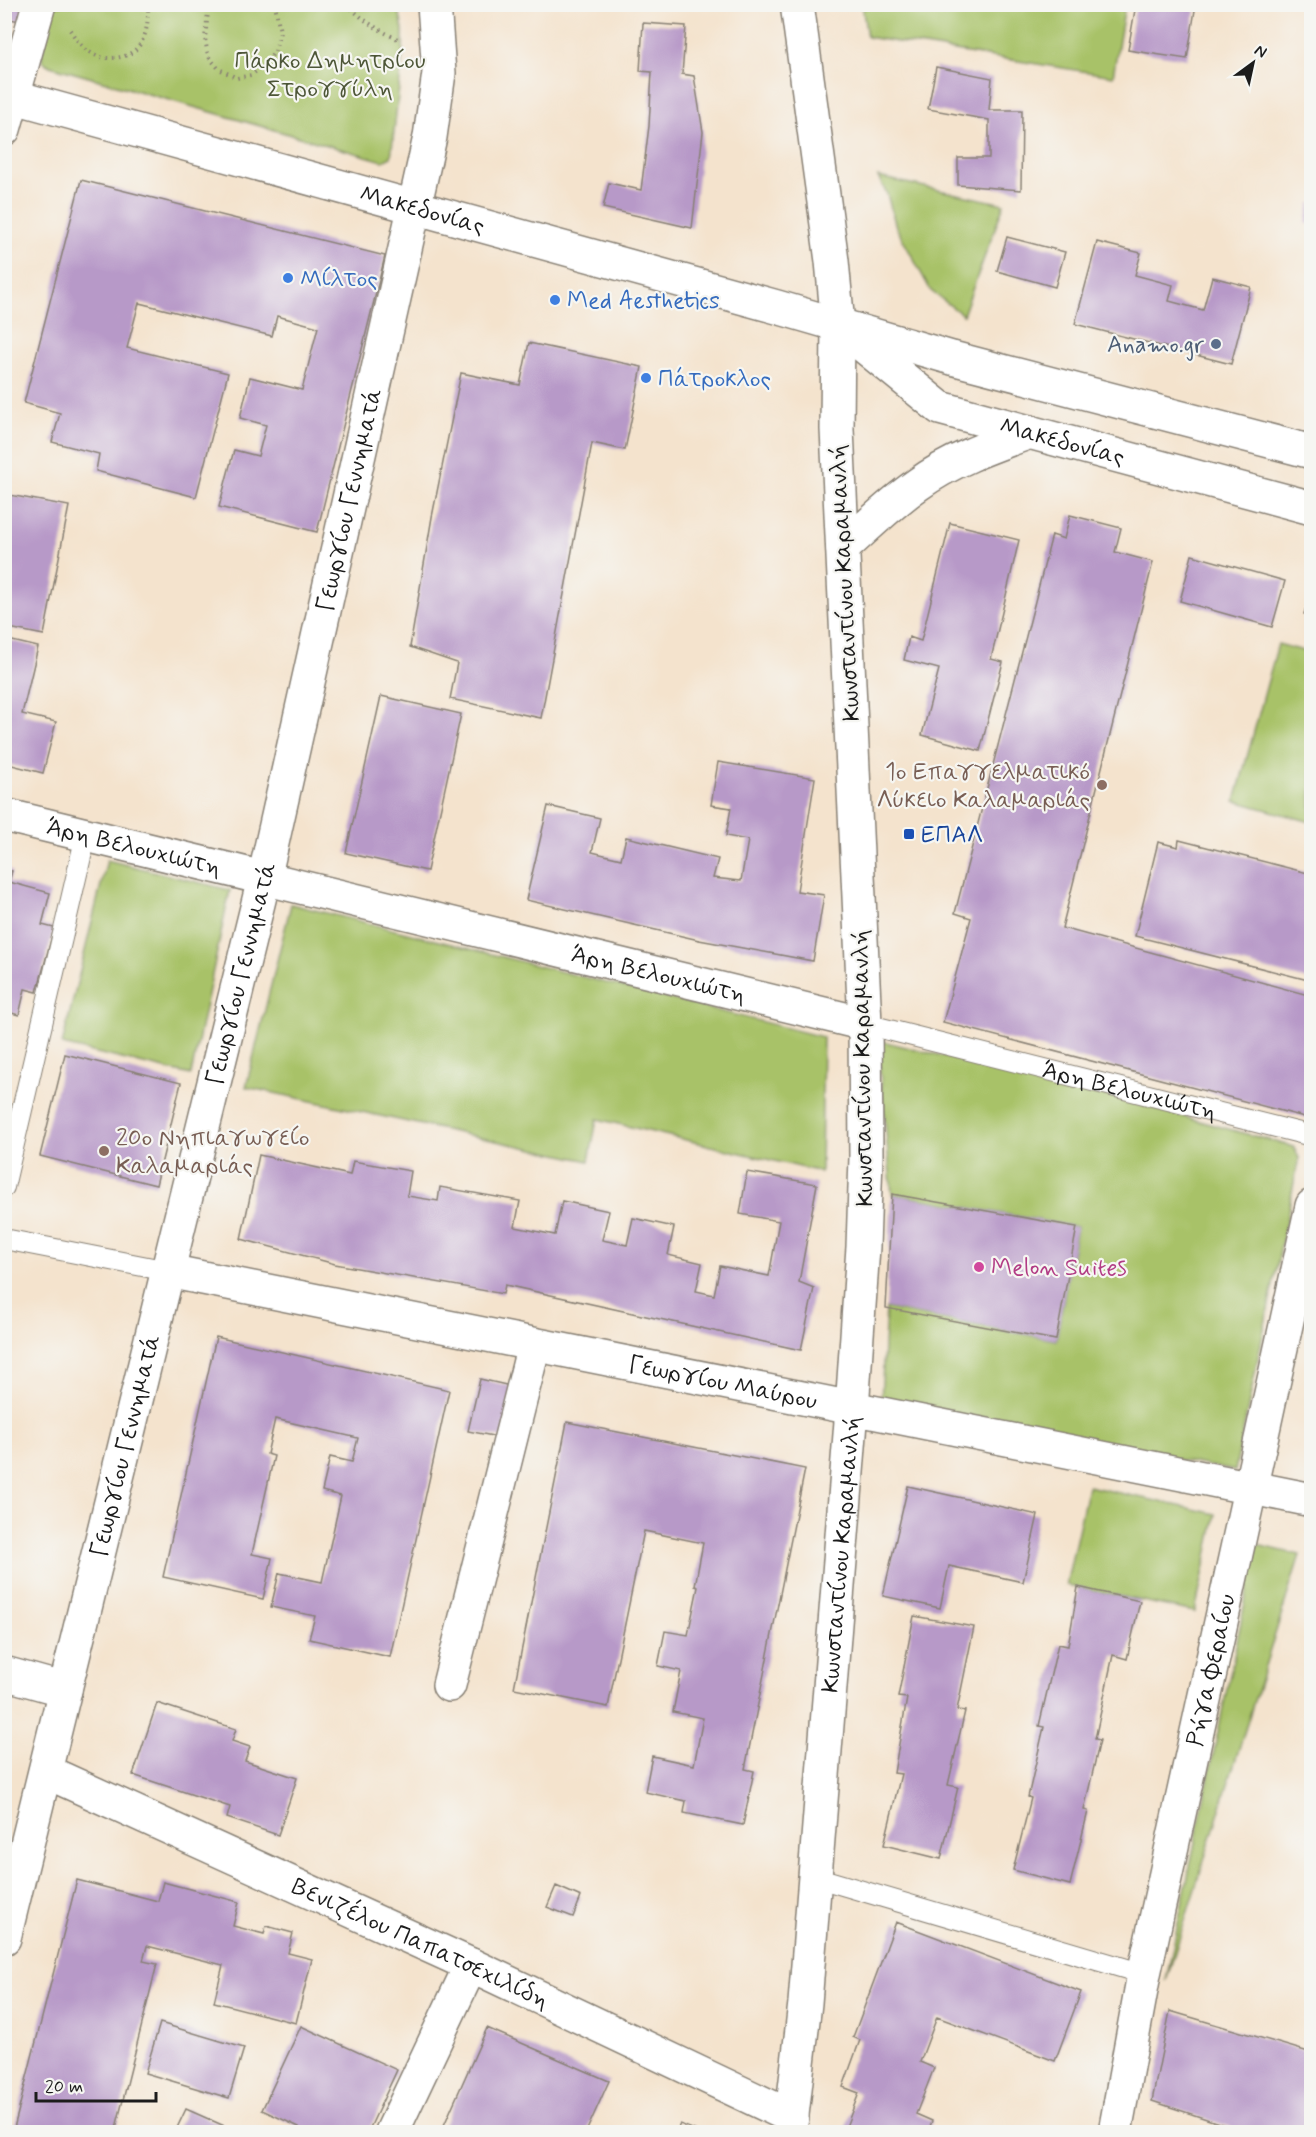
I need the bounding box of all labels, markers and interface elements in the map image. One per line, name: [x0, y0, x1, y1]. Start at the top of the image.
north arrow: [1223, 33, 1283, 93]
text: N: [1250, 40, 1271, 63]
park label: Πάρκο Δημητρίου Στρογγύλη: [235, 46, 426, 105]
street label: Μακεδονίας: [356, 179, 488, 243]
place label: Μίλτος: [300, 264, 378, 295]
marker: Μίλτος: [281, 271, 295, 285]
place label: Med Aesthetics: [567, 286, 720, 317]
marker: Med Aesthetics: [548, 293, 562, 307]
place label: Anamo.gr: [1107, 330, 1204, 361]
marker: Anamo.gr: [1209, 337, 1223, 351]
place label: Πάτροκλος: [658, 364, 771, 395]
marker: Πάτροκλος: [639, 371, 653, 385]
street label: Γεωργίου Γεννηματά: [310, 385, 390, 615]
street label: Μακεδονίας: [996, 411, 1128, 474]
street label: Κωνσταντίνου Καραμανλή: [823, 444, 868, 722]
place label: 1ο Επαγγελματικό Λύκειο Καλαμαριάς: [877, 757, 1090, 816]
marker: 1ο Επαγγελματικό Λύκειο Καλαμαριάς: [1095, 778, 1109, 792]
street label: Άρη Βελουχιώτη: [43, 812, 224, 884]
place label: ΕΠΑΛ: [921, 820, 983, 851]
marker: ΕΠΑΛ: [902, 827, 916, 841]
street label: Γεωργίου Γεννηματά: [200, 860, 284, 1088]
street label: Κωνσταντίνου Καραμανλή: [846, 929, 881, 1207]
street label: Άρη Βελουχιώτη: [568, 939, 749, 1012]
street label: Άρη Βελουχιώτη: [1039, 1055, 1220, 1129]
place label: 20ο Νηπιαγωγείο Καλαμαριάς: [116, 1123, 309, 1182]
marker: 20ο Νηπιαγωγείο Καλαμαριάς: [97, 1144, 111, 1158]
place label: Melon Suites: [991, 1253, 1127, 1284]
marker: Melon Suites: [972, 1260, 986, 1274]
street label: Γεωργίου Γεννηματά: [84, 1332, 169, 1560]
street label: Γεωργίου Μαύρου: [626, 1350, 820, 1418]
street label: Κωνσταντίνου Καραμανλή: [816, 1415, 868, 1694]
street label: Ρήγα Φεραίου: [1180, 1591, 1244, 1749]
street label: Βενιζέλου Παπατσεχιλίδη: [287, 1872, 554, 2017]
scale bar: [36, 2065, 156, 2103]
text: 20 m: [45, 2075, 83, 2099]

